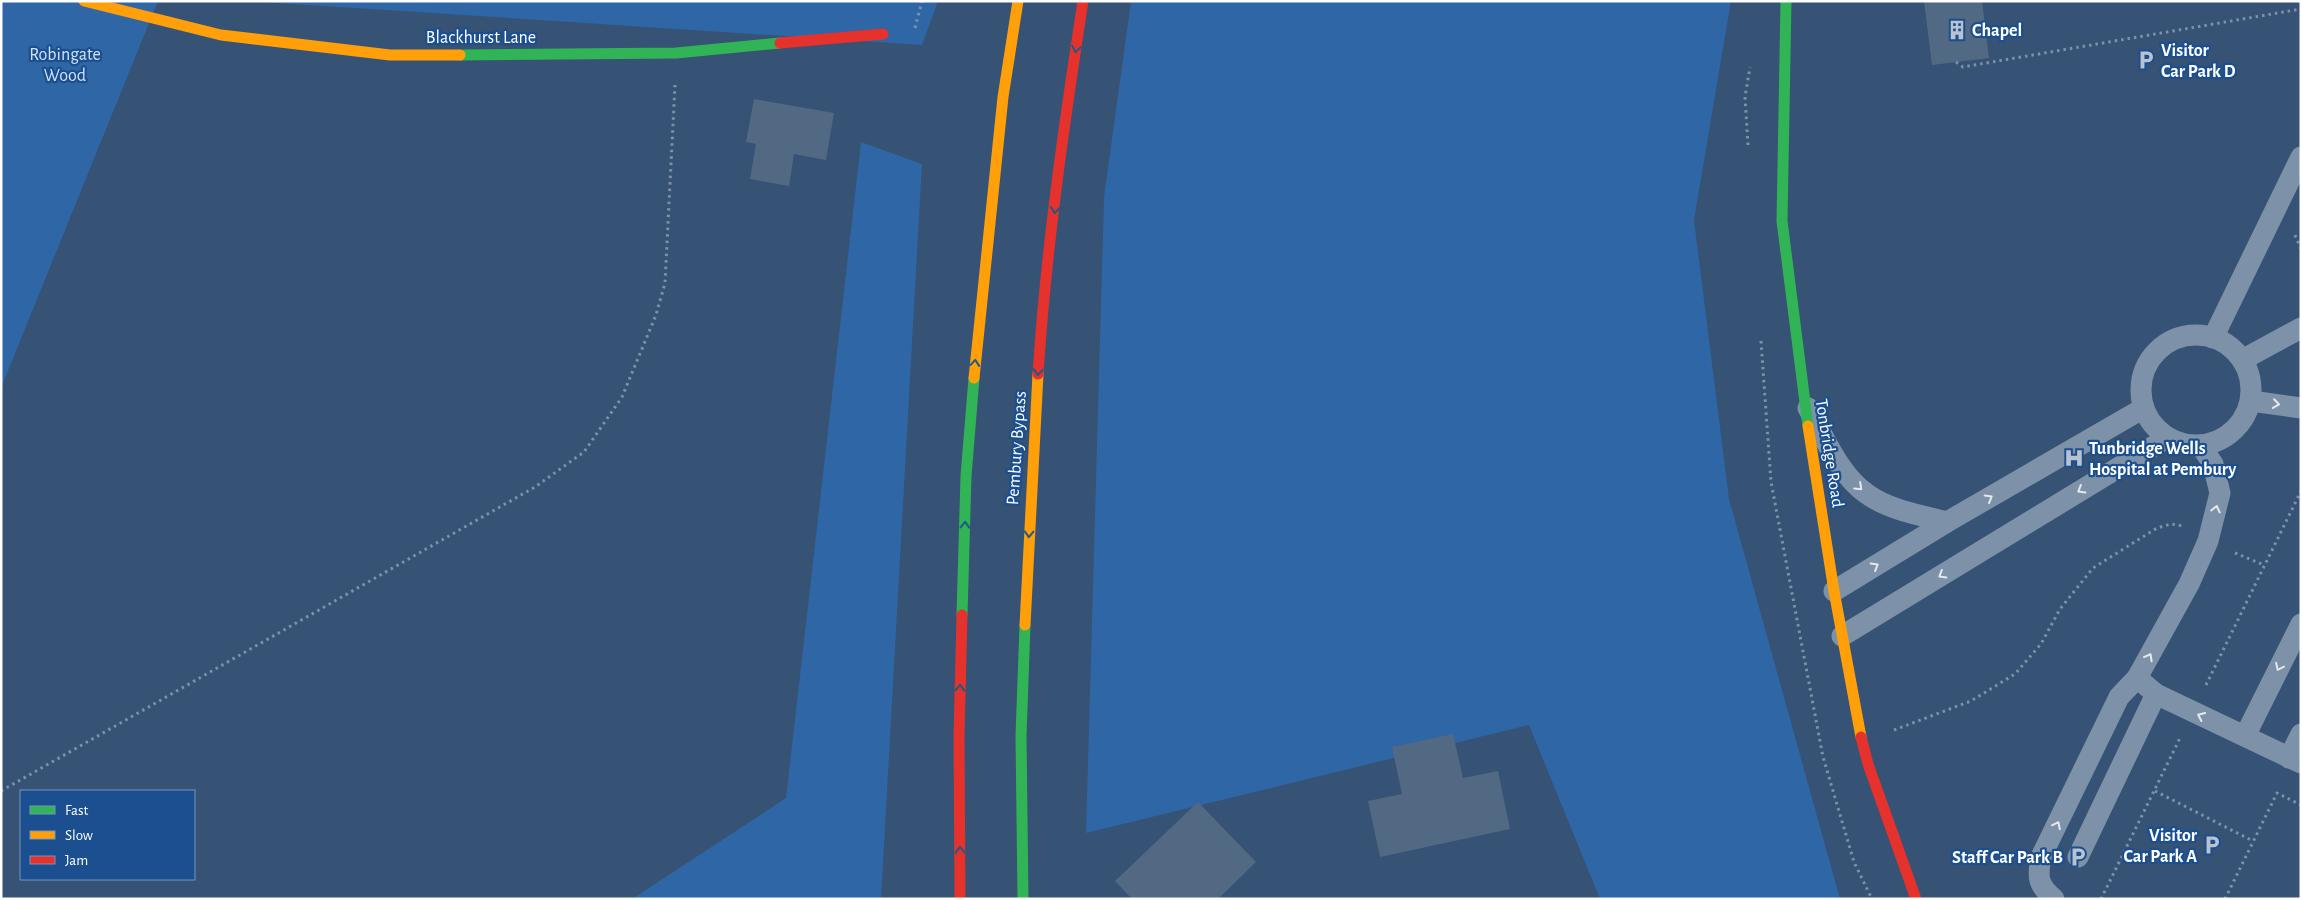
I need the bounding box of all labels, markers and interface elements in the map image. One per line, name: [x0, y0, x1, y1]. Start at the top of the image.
building icon: Chapel: [1946, 19, 1968, 41]
place label: Chapel: [1972, 22, 2022, 40]
street label: Blackhurst Lane: [426, 29, 536, 47]
place label: Visitor Car Park D: [2161, 42, 2236, 81]
one-way arrow: [1071, 45, 1081, 54]
park label: Robingate Wood: [29, 46, 101, 85]
parking icon: Visitor Car Park D: [2135, 49, 2157, 71]
one-way arrow: [1050, 207, 1061, 215]
one-way arrow: [969, 359, 980, 367]
one-way arrow: [1033, 368, 1044, 376]
street label: Pembury Bypass: [1004, 390, 1030, 506]
street label: Tonbridge Road: [1812, 397, 1847, 509]
one-way arrow: [2271, 399, 2280, 409]
place label: Tunbridge Wells Hospital at Pembury: [2089, 440, 2237, 479]
hospital icon: Tunbridge Wells Hospital at Pembury: [2063, 447, 2085, 469]
one-way arrow: [1853, 481, 1862, 490]
one-way arrow: [2077, 484, 2086, 494]
one-way arrow: [1983, 494, 1992, 504]
one-way arrow: [2210, 505, 2221, 514]
one-way arrow: [959, 521, 970, 529]
one-way arrow: [1023, 531, 1034, 539]
one-way arrow: [1870, 562, 1879, 572]
one-way arrow: [1939, 569, 1948, 579]
one-way arrow: [2143, 653, 2153, 662]
one-way arrow: [2275, 662, 2285, 671]
one-way arrow: [955, 683, 965, 691]
one-way arrow: [2197, 712, 2206, 722]
legend: [20, 790, 195, 880]
text: Fast: [65, 803, 89, 818]
one-way arrow: [2051, 821, 2061, 830]
place label: Visitor Car Park A: [2124, 827, 2198, 866]
text: Slow: [65, 828, 93, 843]
parking icon: Visitor Car Park A: [2201, 834, 2223, 856]
one-way arrow: [955, 846, 965, 854]
parking icon: Staff Car Park B: [2067, 846, 2089, 868]
place label: Staff Car Park B: [1952, 849, 2063, 867]
text: Jam: [65, 853, 88, 868]

